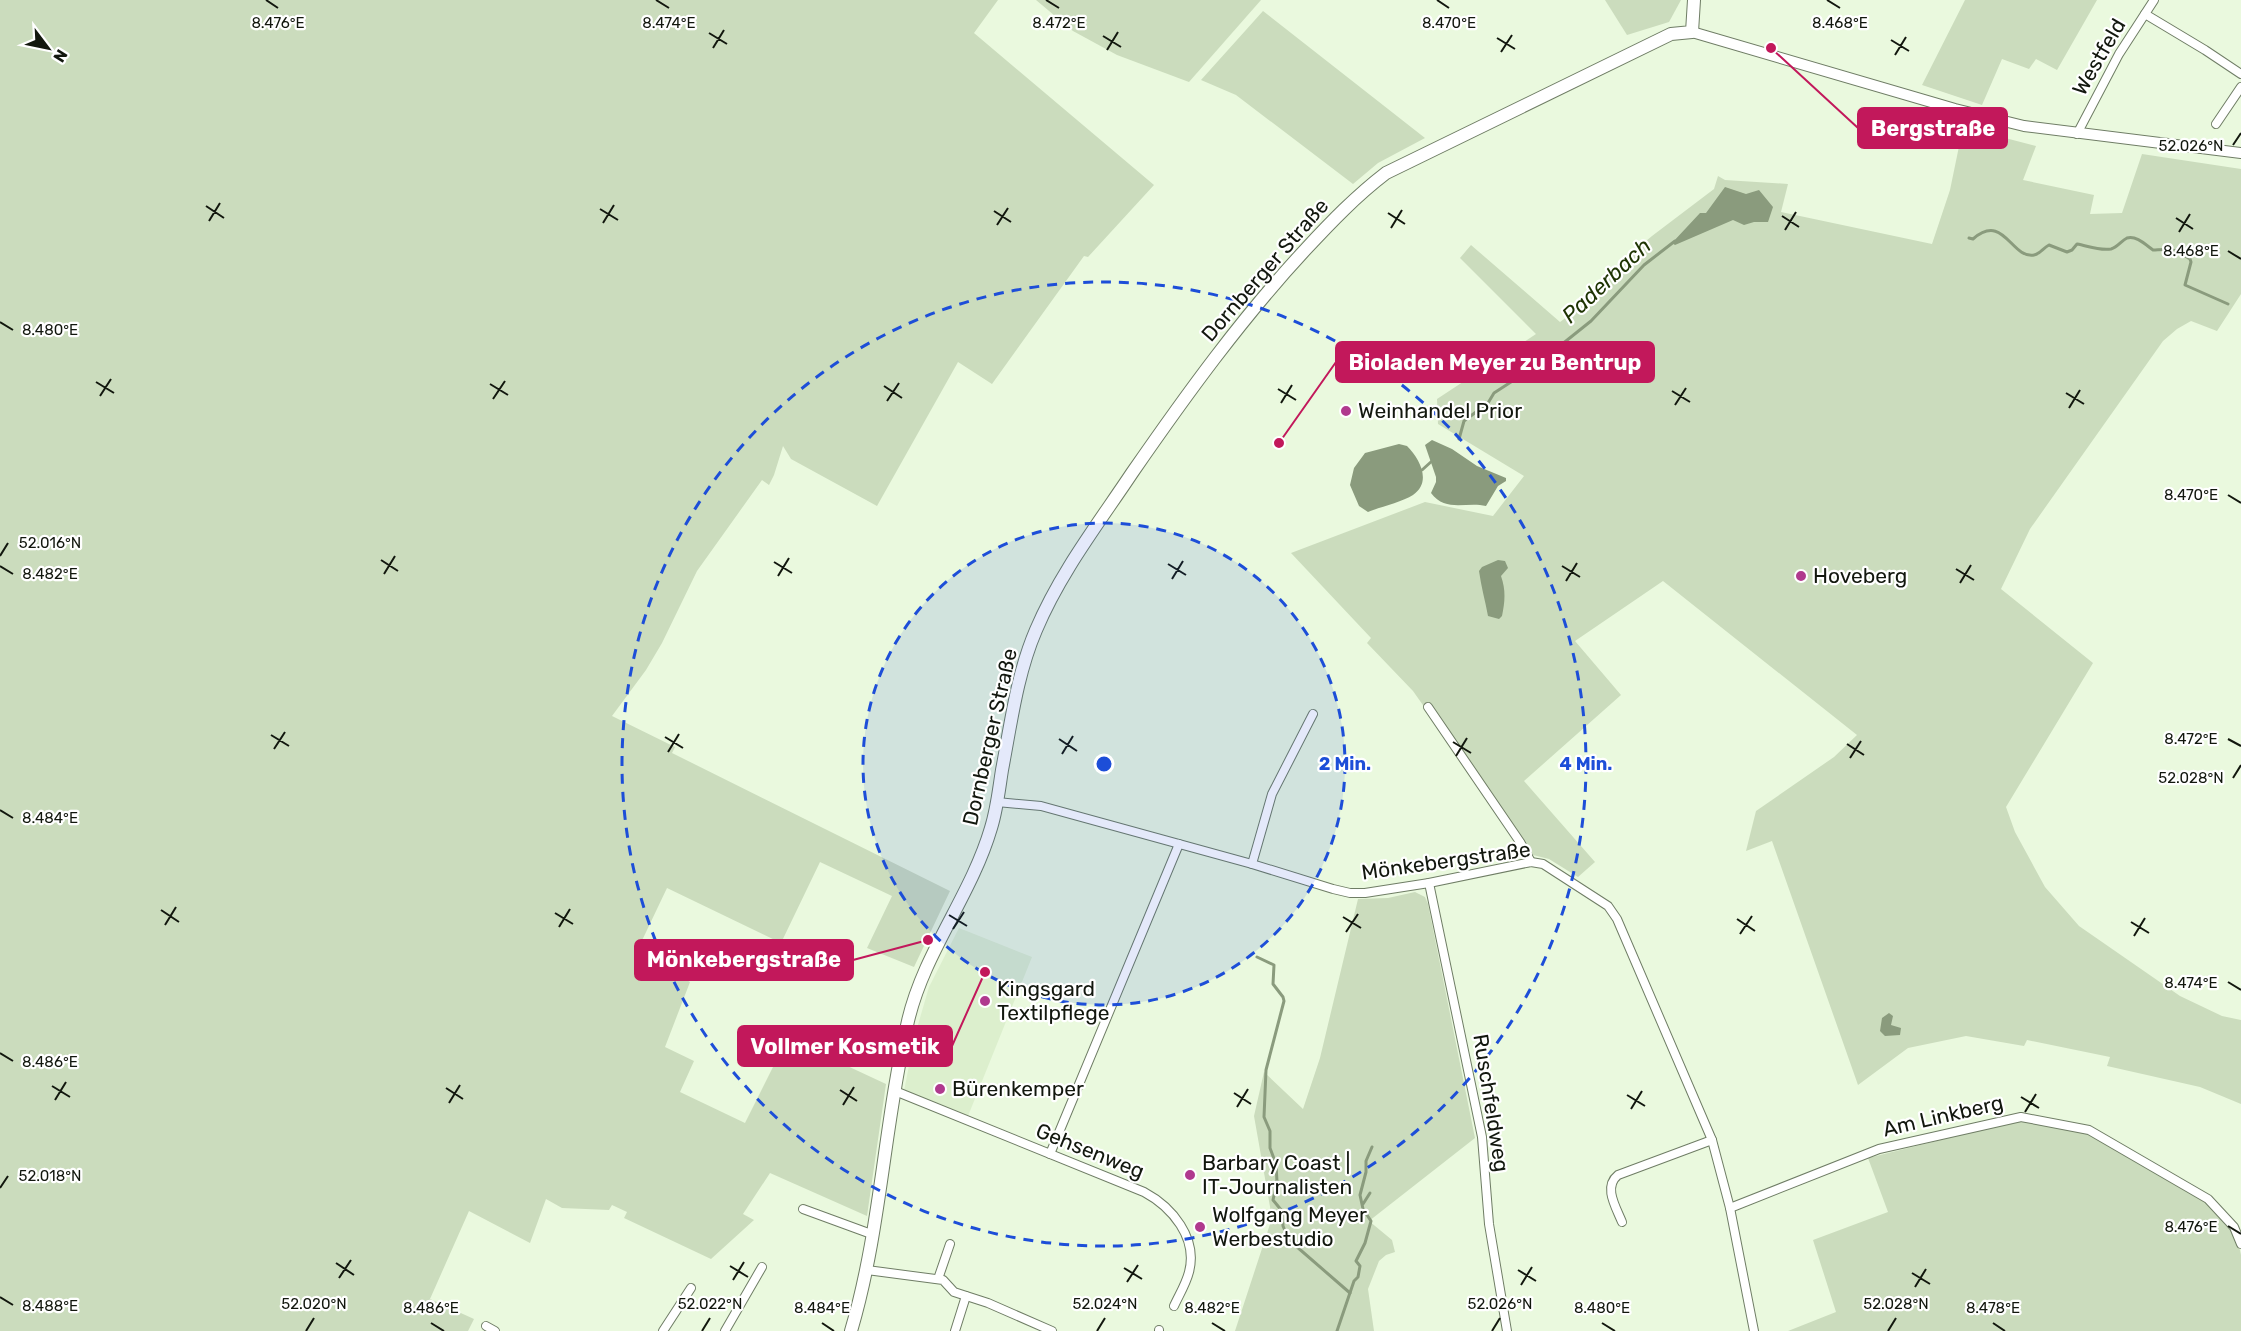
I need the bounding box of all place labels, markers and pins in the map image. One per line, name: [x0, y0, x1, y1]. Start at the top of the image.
callout: Bergstraße: [1858, 108, 2007, 148]
callout: Bioladen Meyer zu Bentrup: [1336, 342, 1654, 382]
place label: Weinhandel Prior: [1358, 398, 1522, 423]
marker: Weinhandel Prior: [1339, 404, 1353, 418]
place label: Hoveberg: [1813, 563, 1907, 588]
marker: Hoveberg: [1794, 569, 1808, 583]
centre of rings: [1094, 754, 1114, 774]
callout: Mönkebergstraße: [635, 940, 853, 980]
place label: Kingsgard Textilpflege: [997, 976, 1109, 1025]
marker: Kingsgard Textilpflege: [978, 994, 992, 1008]
callout: Vollmer Kosmetik: [738, 1026, 952, 1066]
place label: Bürenkemper: [952, 1076, 1084, 1101]
marker: Bürenkemper: [933, 1082, 947, 1096]
place label: Barbary Coast | IT-Journalisten: [1202, 1150, 1352, 1199]
marker: Barbary Coast | IT-Journalisten: [1183, 1168, 1197, 1182]
place label: Wolfgang Meyer Werbestudio: [1212, 1202, 1367, 1251]
marker: Wolfgang Meyer Werbestudio: [1193, 1220, 1207, 1234]

